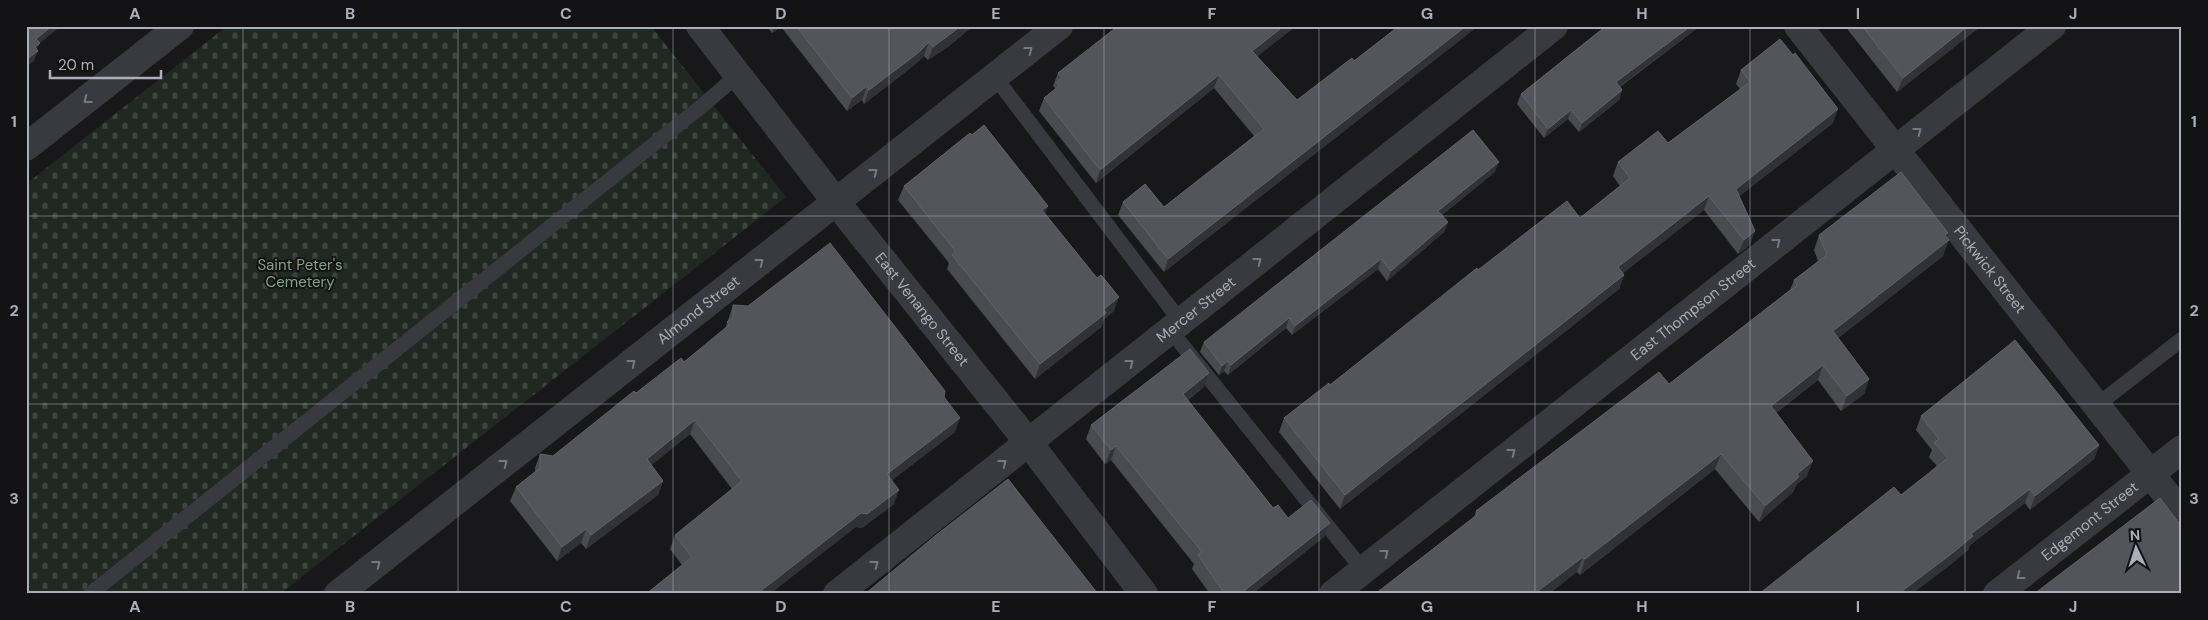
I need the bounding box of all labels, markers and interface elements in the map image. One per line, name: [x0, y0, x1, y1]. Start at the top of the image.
text: A: [129, 3, 141, 24]
text: B: [345, 3, 355, 24]
text: C: [560, 3, 572, 24]
text: D: [775, 3, 787, 24]
text: E: [991, 3, 1001, 24]
text: F: [1208, 3, 1217, 24]
text: G: [1421, 3, 1433, 24]
text: H: [1636, 3, 1648, 24]
text: I: [1856, 3, 1860, 24]
text: J: [2069, 3, 2077, 24]
one-way arrow: [1023, 47, 1033, 56]
scale bar: [50, 48, 161, 80]
text: 20 m: [58, 55, 94, 75]
one-way arrow: [84, 94, 93, 102]
text: 1: [11, 111, 17, 132]
text: 1: [2191, 111, 2197, 132]
one-way arrow: [1912, 128, 1922, 137]
one-way arrow: [868, 169, 878, 178]
street label: Pickwick Street: [1949, 222, 2030, 318]
one-way arrow: [1771, 240, 1780, 248]
street label: East Venango Street: [870, 248, 974, 370]
street label: East Thompson Street: [1627, 254, 1760, 365]
park label: Saint Peter's Cemetery: [257, 255, 343, 292]
one-way arrow: [1252, 258, 1261, 267]
one-way arrow: [754, 259, 763, 268]
street label: Almond Street: [653, 271, 744, 349]
street label: Mercer Street: [1152, 272, 1240, 347]
text: 2: [9, 300, 19, 321]
text: 2: [2189, 300, 2199, 321]
one-way arrow: [1125, 359, 1134, 368]
one-way arrow: [626, 360, 635, 368]
one-way arrow: [1506, 449, 1515, 457]
one-way arrow: [498, 460, 508, 469]
one-way arrow: [997, 461, 1006, 469]
street label: Edgemont Street: [2037, 477, 2143, 565]
text: 3: [9, 488, 19, 509]
text: 3: [2189, 488, 2199, 509]
north arrow: [2110, 522, 2160, 572]
text: N: [2129, 526, 2141, 544]
one-way arrow: [1379, 550, 1388, 558]
one-way arrow: [371, 560, 380, 569]
one-way arrow: [869, 561, 878, 569]
one-way arrow: [2017, 571, 2026, 579]
text: A: [129, 596, 141, 617]
text: B: [345, 596, 355, 617]
text: C: [560, 596, 572, 617]
text: D: [775, 596, 787, 617]
text: E: [991, 596, 1001, 617]
text: F: [1208, 596, 1217, 617]
text: G: [1421, 596, 1433, 617]
text: H: [1636, 596, 1648, 617]
text: I: [1856, 596, 1860, 617]
text: J: [2069, 596, 2077, 617]

